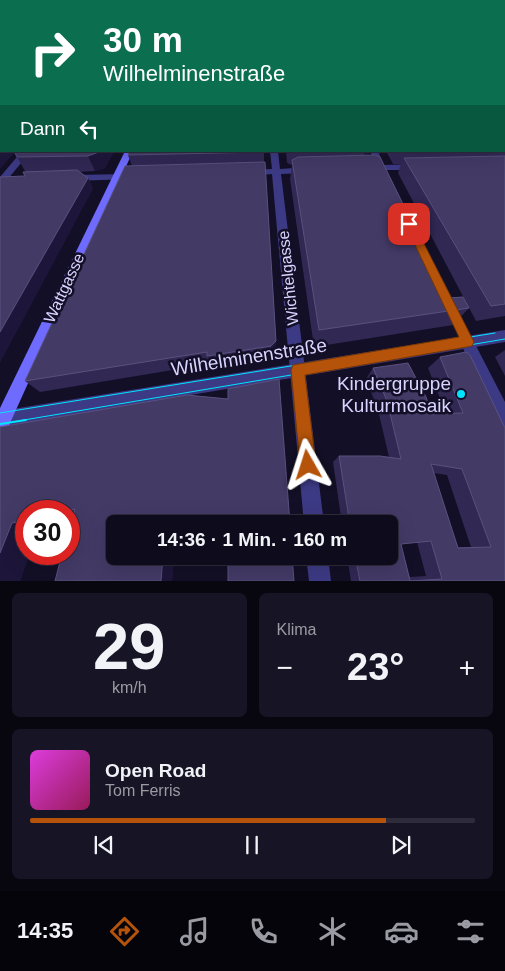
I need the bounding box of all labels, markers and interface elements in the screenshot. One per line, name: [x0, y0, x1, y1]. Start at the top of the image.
icon: right: [20, 20, 85, 85]
text: 30 m: [103, 20, 183, 59]
text: Wilhelminenstraße: [103, 61, 285, 86]
icon: left: [75, 115, 103, 143]
text: Dann: [20, 118, 65, 139]
pin: [388, 203, 430, 245]
icon: arrive: [395, 210, 423, 238]
street label: Wichtelgasse: [275, 230, 301, 326]
street label: Wattgasse: [40, 250, 88, 326]
street label: Wilhelminenstraße: [170, 334, 328, 380]
place label: Kindergruppe Kulturmosaik: [337, 373, 451, 416]
marker: Kindergruppe Kulturmosaik: [455, 388, 467, 400]
position arrow: [281, 438, 333, 490]
speed limit sign: 30: [15, 500, 80, 565]
text: 14:36 · 1 Min. · 160 m: [157, 529, 347, 550]
text: 29: [93, 610, 165, 683]
text: Klima: [277, 621, 317, 638]
text: 23°: [347, 646, 404, 688]
text: −: [277, 652, 293, 683]
text: +: [459, 652, 475, 683]
text: km/h: [112, 679, 147, 696]
text: Open Road: [105, 760, 206, 781]
text: Tom Ferris: [105, 782, 181, 799]
icon: previous: [90, 831, 118, 859]
icon: pause: [238, 831, 266, 859]
icon: next: [387, 831, 415, 859]
icon: directions: [107, 914, 142, 949]
icon: music: [177, 914, 212, 949]
icon: phone: [246, 914, 281, 949]
icon: climate: [315, 914, 350, 949]
icon: car: [384, 914, 419, 949]
icon: filters: [453, 914, 488, 949]
text: 14:35: [17, 918, 73, 943]

